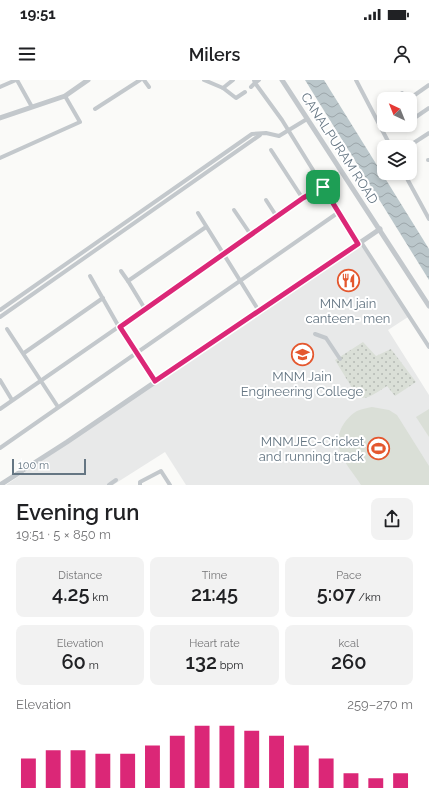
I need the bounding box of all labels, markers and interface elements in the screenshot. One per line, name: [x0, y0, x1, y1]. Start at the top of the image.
text: 19:51: [20, 5, 56, 23]
icon: menu: [16, 43, 38, 65]
icon: person: [391, 43, 413, 65]
text: Milers: [189, 44, 240, 65]
street label: CANALPURAM ROAD: [298, 90, 381, 207]
north arrow: [377, 92, 417, 132]
map controls: [377, 92, 417, 180]
button: layers: [377, 140, 417, 180]
pin: [306, 170, 340, 204]
icon: arrive: [312, 176, 334, 198]
restaurant icon: MNM jain canteen- men: [335, 268, 361, 294]
place label: MNM jain canteen- men: [306, 296, 390, 326]
school or university icon: MNM Jain Engineering College: [289, 341, 315, 367]
place label: MNM Jain Engineering College: [241, 369, 364, 399]
place label: MNMJEC-Cricket and running track: [259, 434, 365, 464]
sports icon: MNMJEC-Cricket and running track: [366, 435, 392, 461]
scale bar: [12, 457, 86, 476]
text: 100 m: [18, 459, 49, 472]
button: share: [371, 498, 413, 540]
text: Evening run: [16, 499, 139, 525]
text: 19:51 · 5 × 850 m: [16, 527, 111, 542]
text: Distance: [58, 569, 102, 582]
text: Time: [202, 569, 227, 582]
text: Pace: [336, 569, 361, 582]
text: 4.25: [52, 582, 90, 606]
text: 21:45: [191, 582, 238, 606]
text: 5:07: [317, 582, 355, 606]
text: km: [90, 591, 108, 604]
text: /km: [355, 591, 381, 604]
text: Elevation: [57, 637, 104, 650]
text: Heart rate: [189, 637, 240, 650]
text: kcal: [339, 637, 359, 650]
text: 60: [61, 650, 86, 674]
text: 132: [186, 650, 217, 674]
text: 260: [331, 650, 367, 674]
text: m: [86, 659, 99, 672]
text: bpm: [217, 659, 243, 672]
text: Elevation: [16, 697, 71, 712]
text: 259–270 m: [347, 697, 413, 712]

